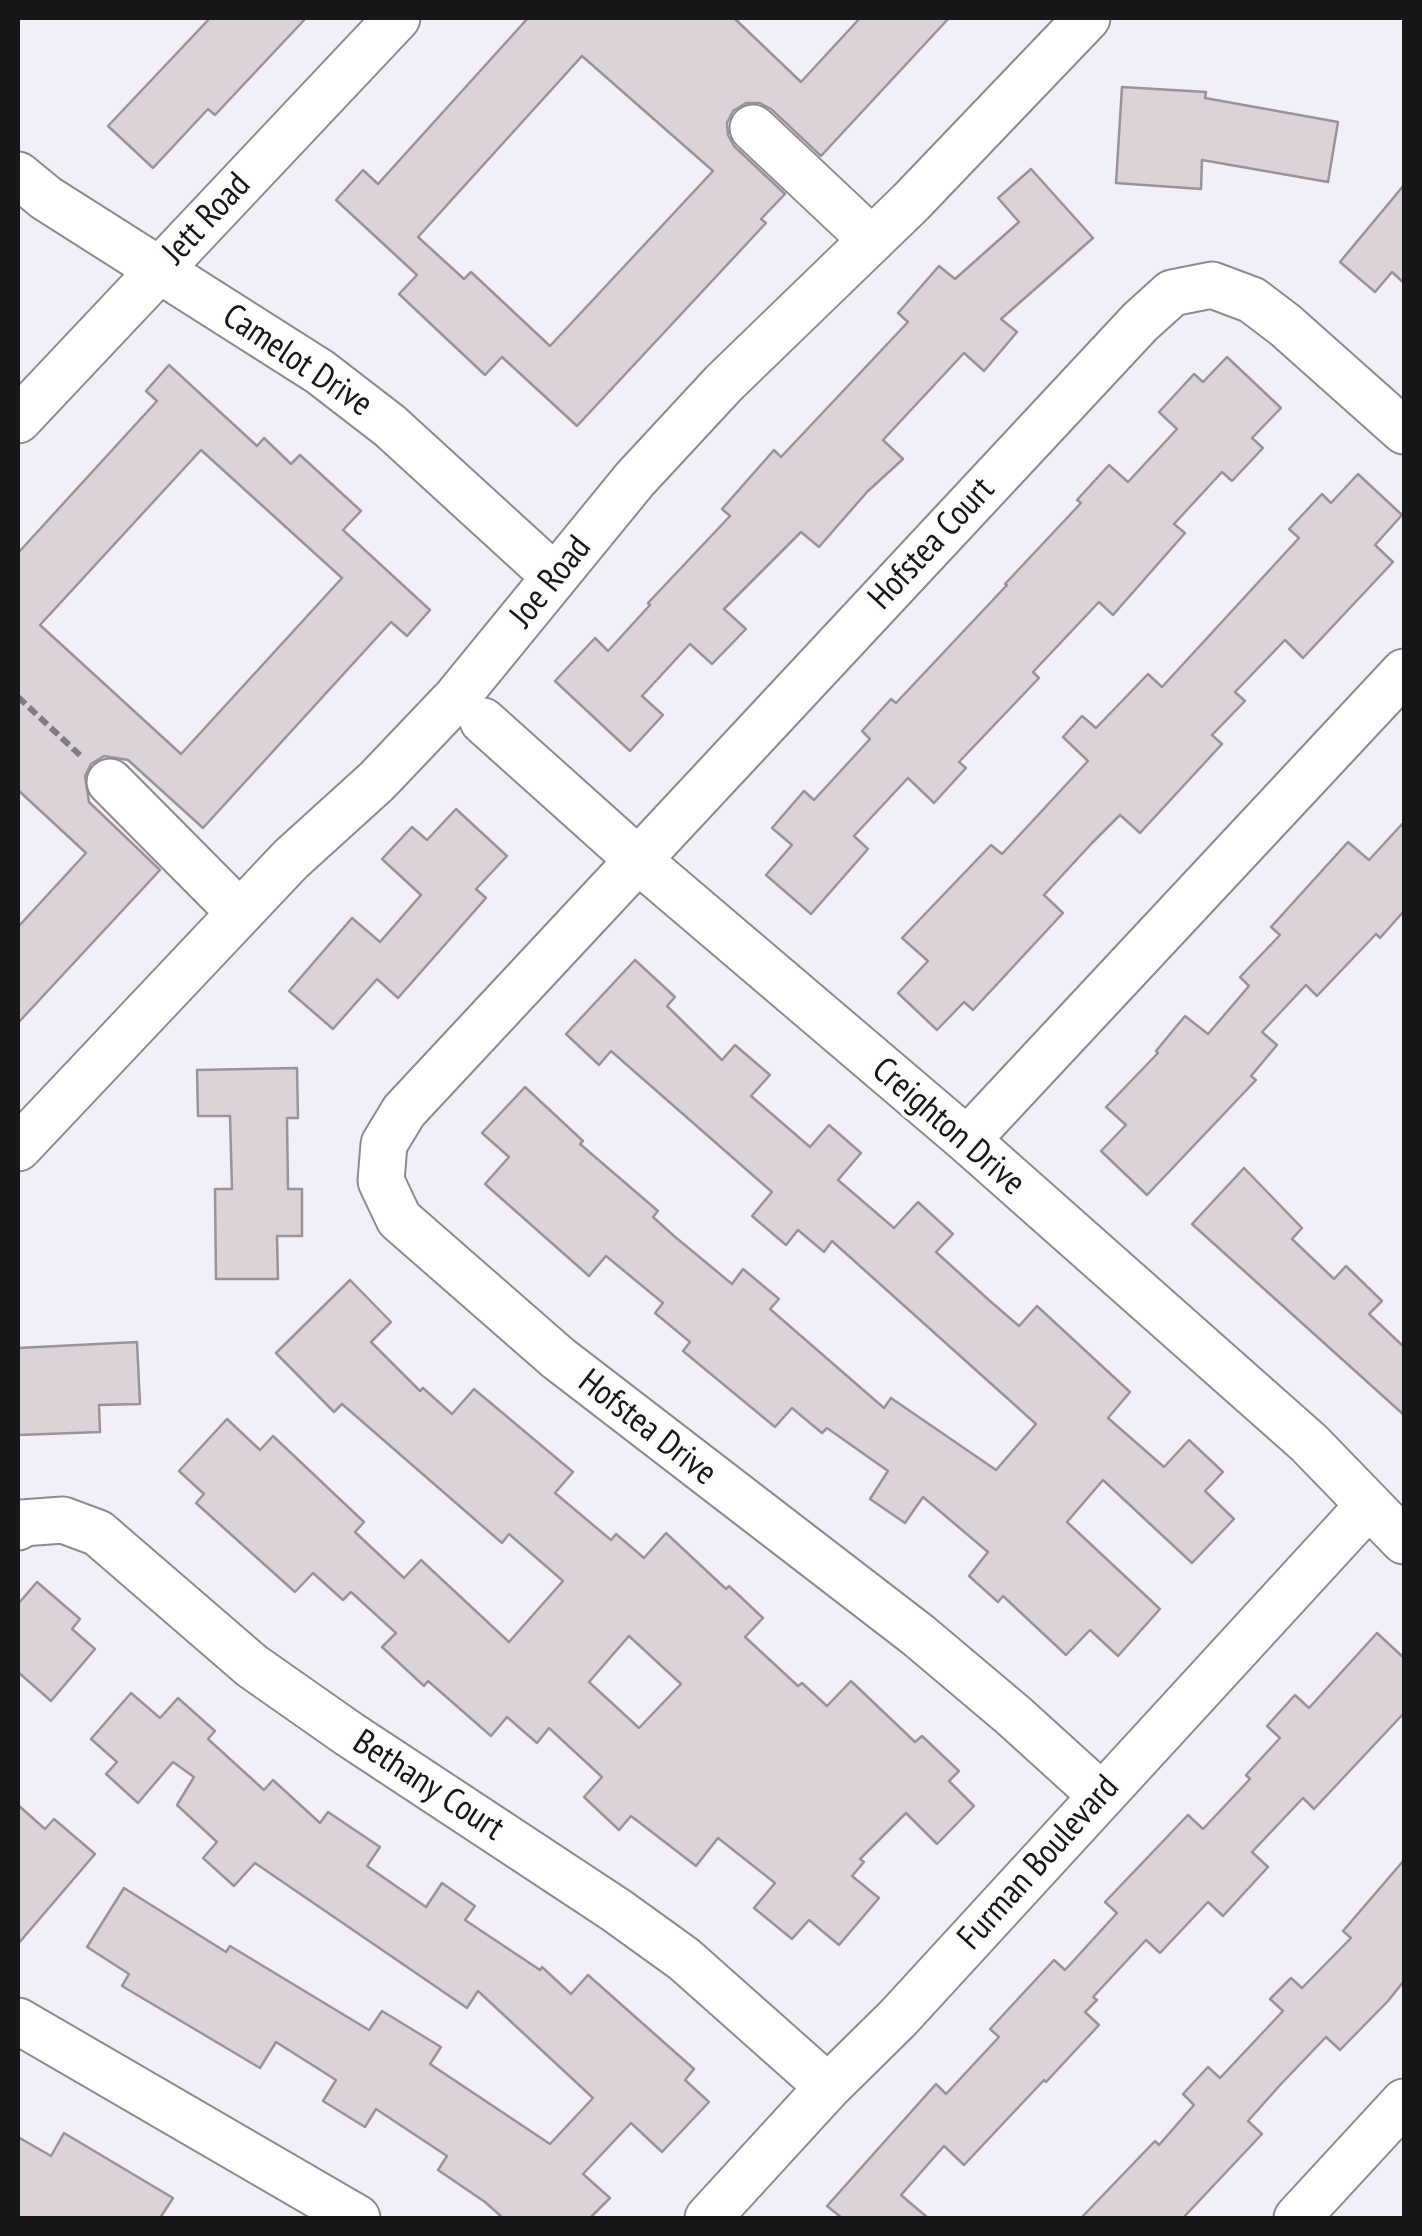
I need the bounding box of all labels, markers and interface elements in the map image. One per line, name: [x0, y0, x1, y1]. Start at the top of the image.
street label: Jett Road: [154, 165, 260, 273]
street label: Camelot Drive: [214, 296, 380, 426]
street label: Hofstea Court: [860, 469, 1004, 619]
street label: Joe Road: [502, 528, 600, 636]
street label: Creighton Drive: [863, 1049, 1033, 1205]
street label: Hofstea Drive: [570, 1361, 724, 1495]
street label: Bethany Court: [345, 1722, 511, 1850]
street label: Furman Boulevard: [950, 1767, 1128, 1959]

